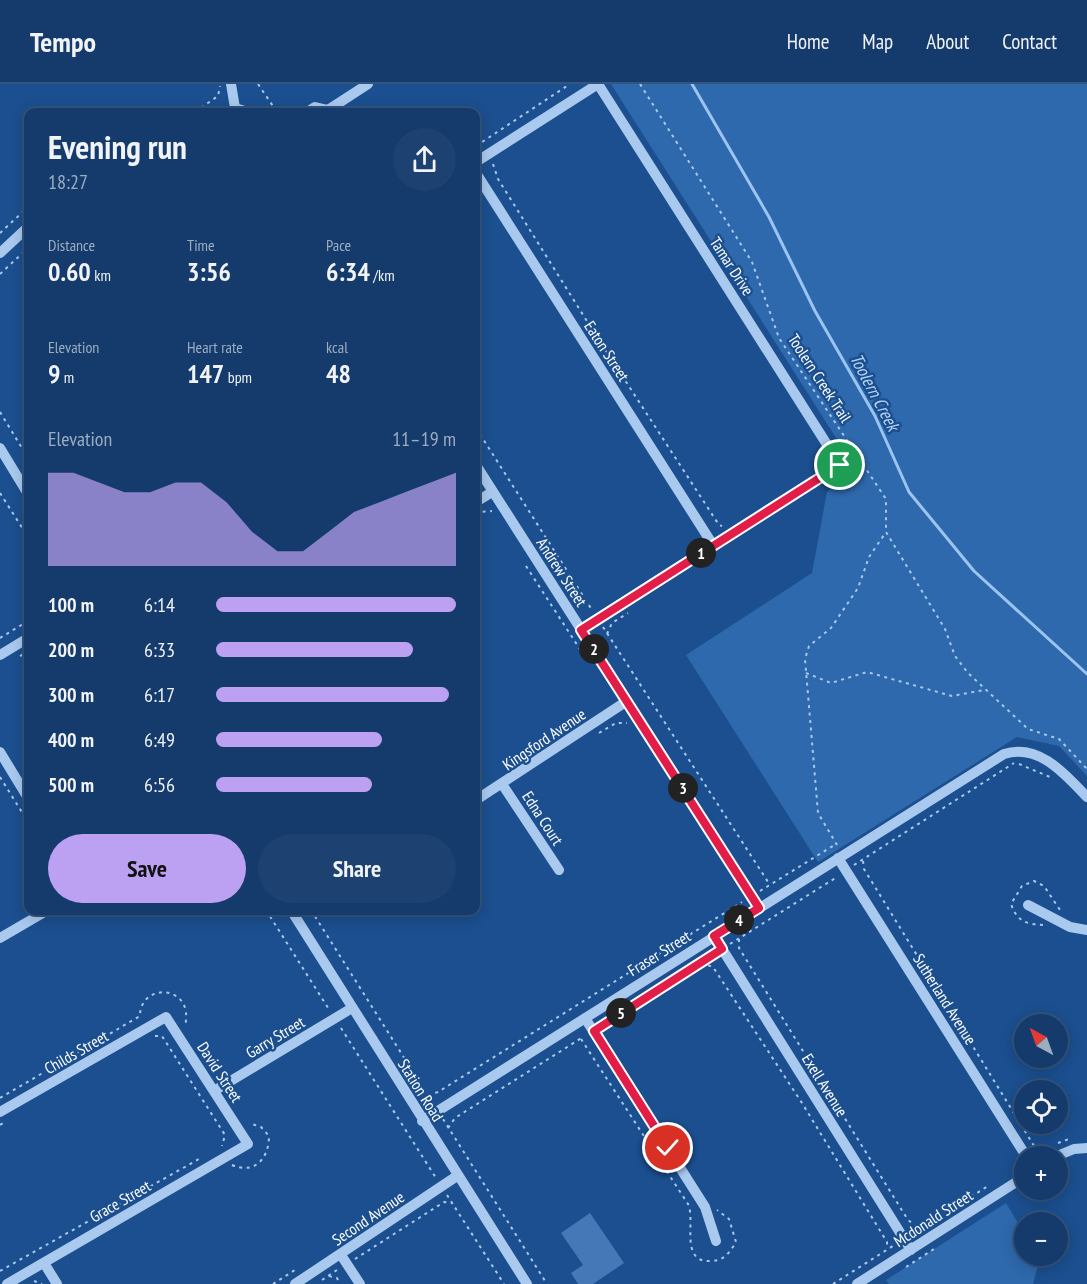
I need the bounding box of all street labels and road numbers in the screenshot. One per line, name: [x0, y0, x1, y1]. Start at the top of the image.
street label: Tamar Drive: [706, 233, 758, 299]
street label: Eaton Street: [580, 317, 634, 385]
street label: Toolern Creek Trail: [784, 330, 856, 426]
street label: Andrew Street: [532, 534, 592, 611]
street label: Kingsford Avenue: [498, 704, 590, 774]
street label: Edna Court: [518, 787, 568, 849]
street label: Fraser Street: [624, 926, 695, 980]
street label: Sutherland Avenue: [909, 950, 981, 1048]
street label: Garry Street: [242, 1011, 309, 1062]
street label: Childs Street: [41, 1025, 112, 1078]
street label: David Street: [193, 1038, 247, 1106]
street label: Exell Avenue: [798, 1050, 852, 1120]
street label: Station Road: [394, 1055, 448, 1125]
street label: Grace Street: [86, 1175, 155, 1226]
street label: Mcdonald Street: [890, 1185, 977, 1251]
street label: Second Avenue: [328, 1186, 408, 1250]

